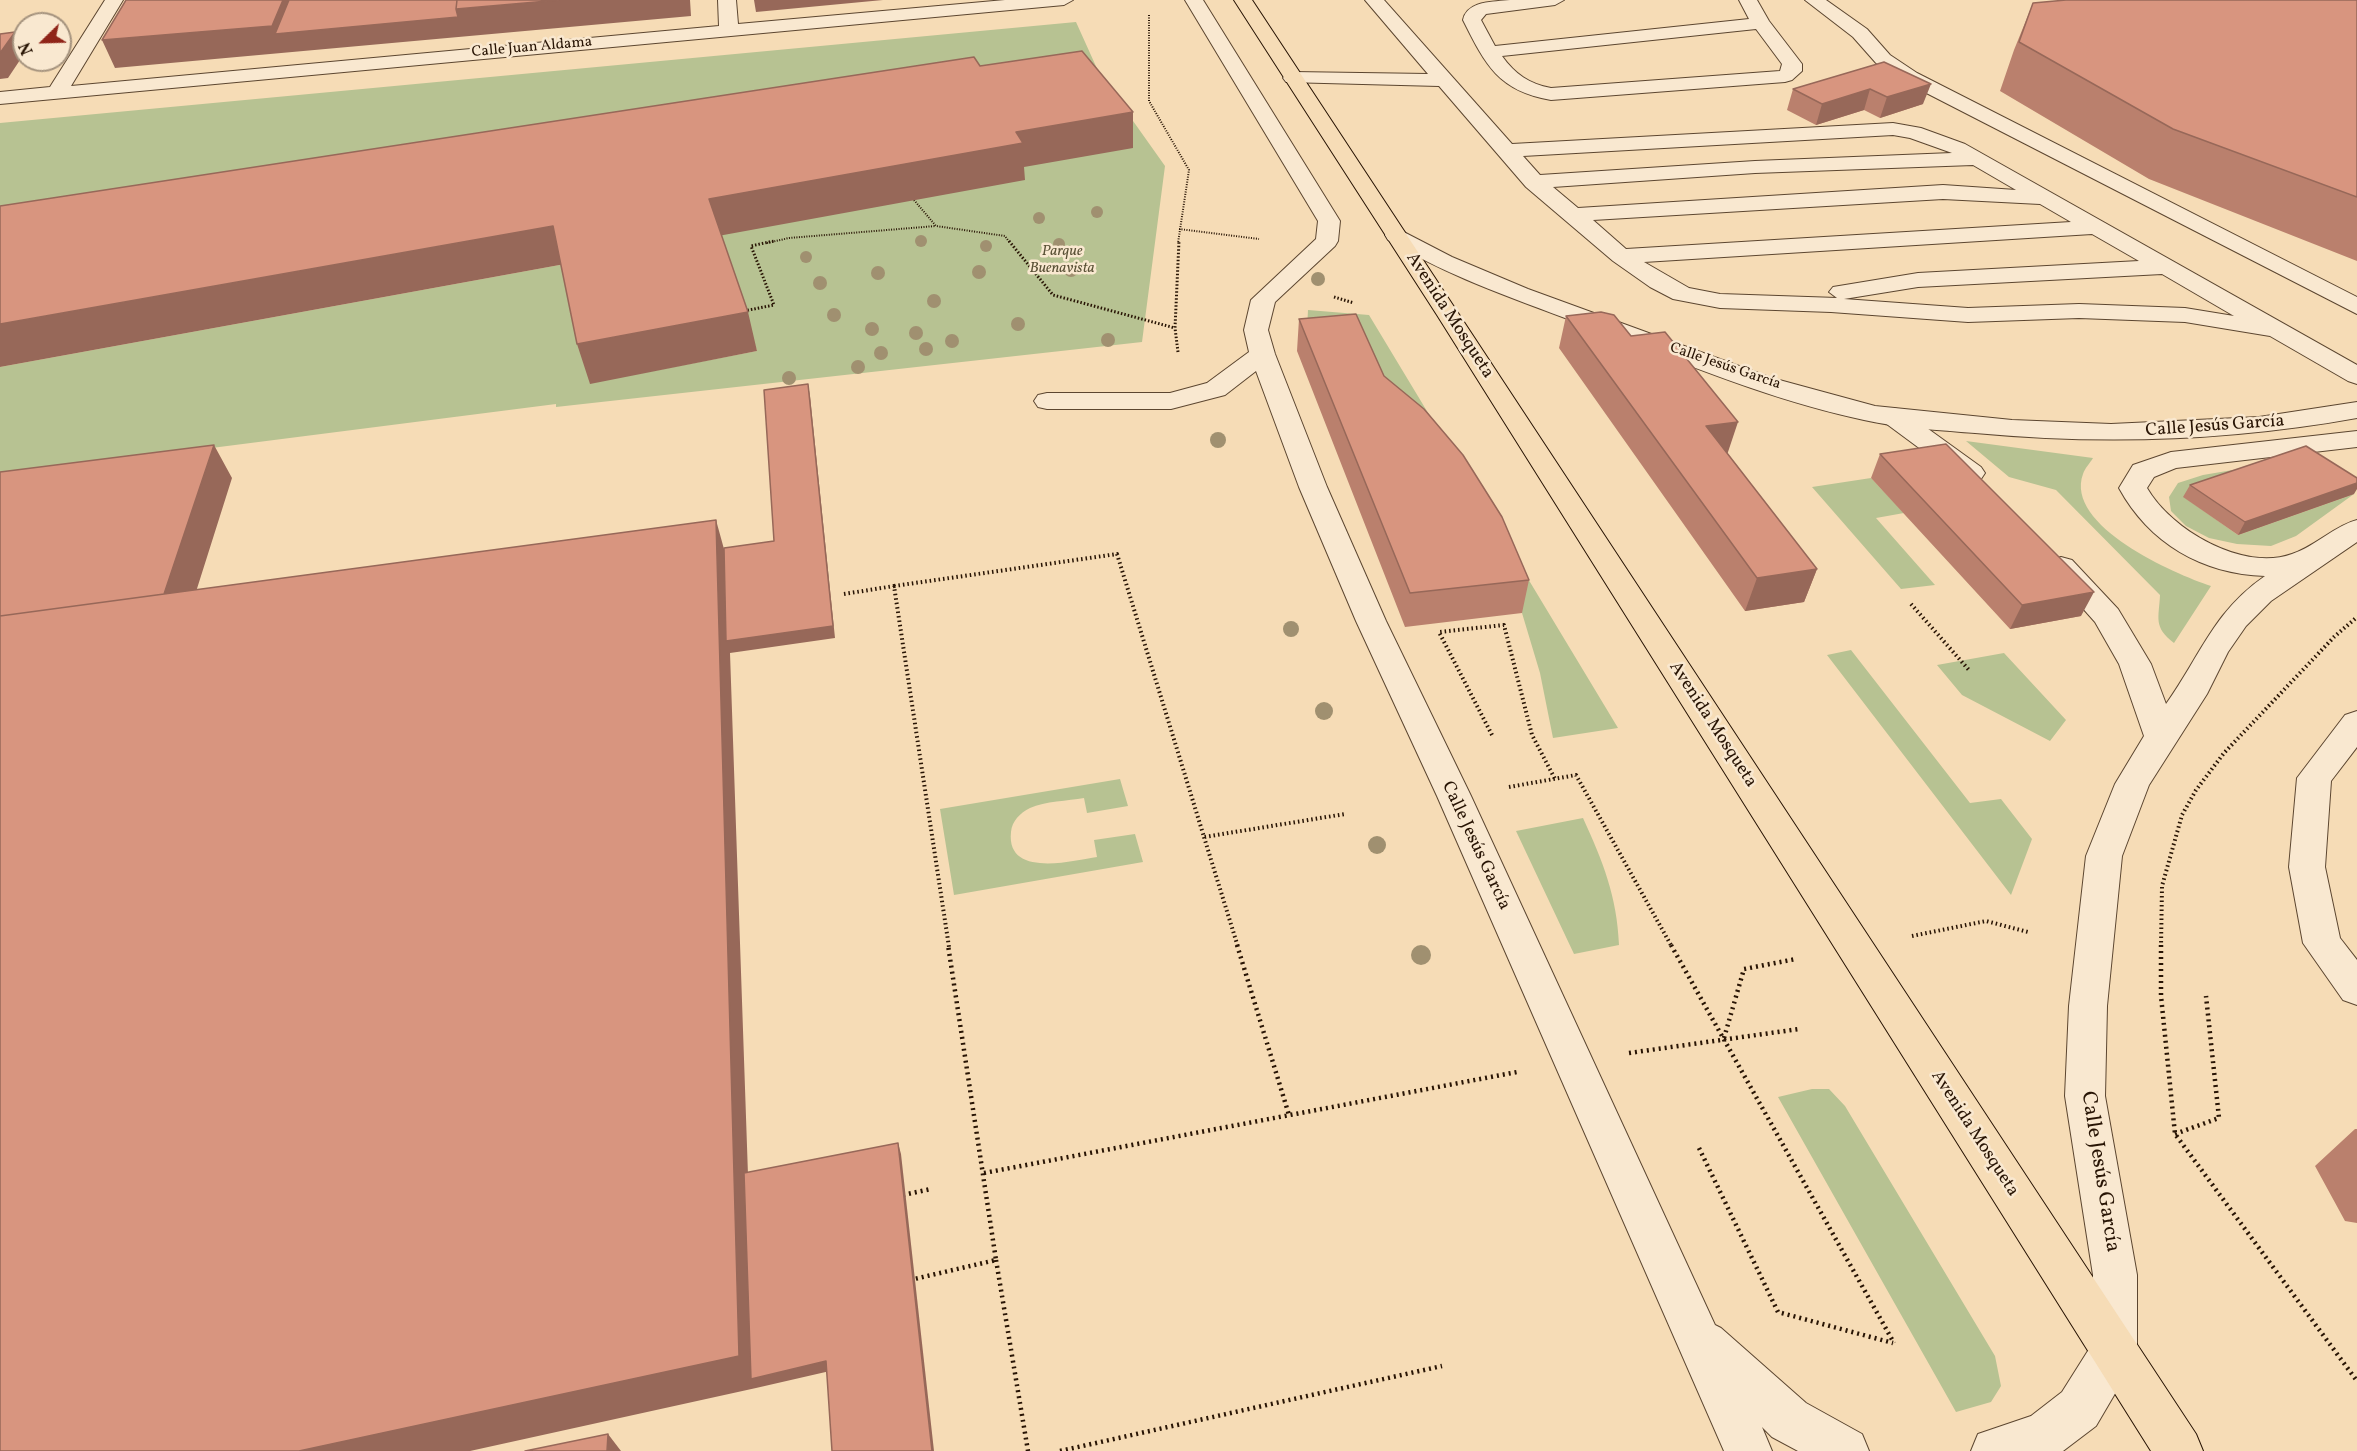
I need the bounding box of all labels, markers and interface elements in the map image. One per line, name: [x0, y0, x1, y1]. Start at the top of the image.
north arrow: [12, 12, 72, 72]
street label: Calle Juan Aldama: [471, 34, 593, 62]
text: N: [15, 39, 40, 58]
park label: Parque Buenavista: [1029, 243, 1095, 278]
street label: Avenida Mosqueta: [1400, 249, 1498, 383]
street label: Calle Jesús García: [1667, 340, 1783, 394]
street label: Calle Jesús García: [2145, 411, 2285, 443]
street label: Avenida Mosqueta: [1663, 658, 1761, 792]
street label: Calle Jesús García: [1436, 778, 1514, 914]
street label: Avenida Mosqueta: [1925, 1067, 2023, 1201]
street label: Calle Jesús García: [2074, 1090, 2124, 1254]

